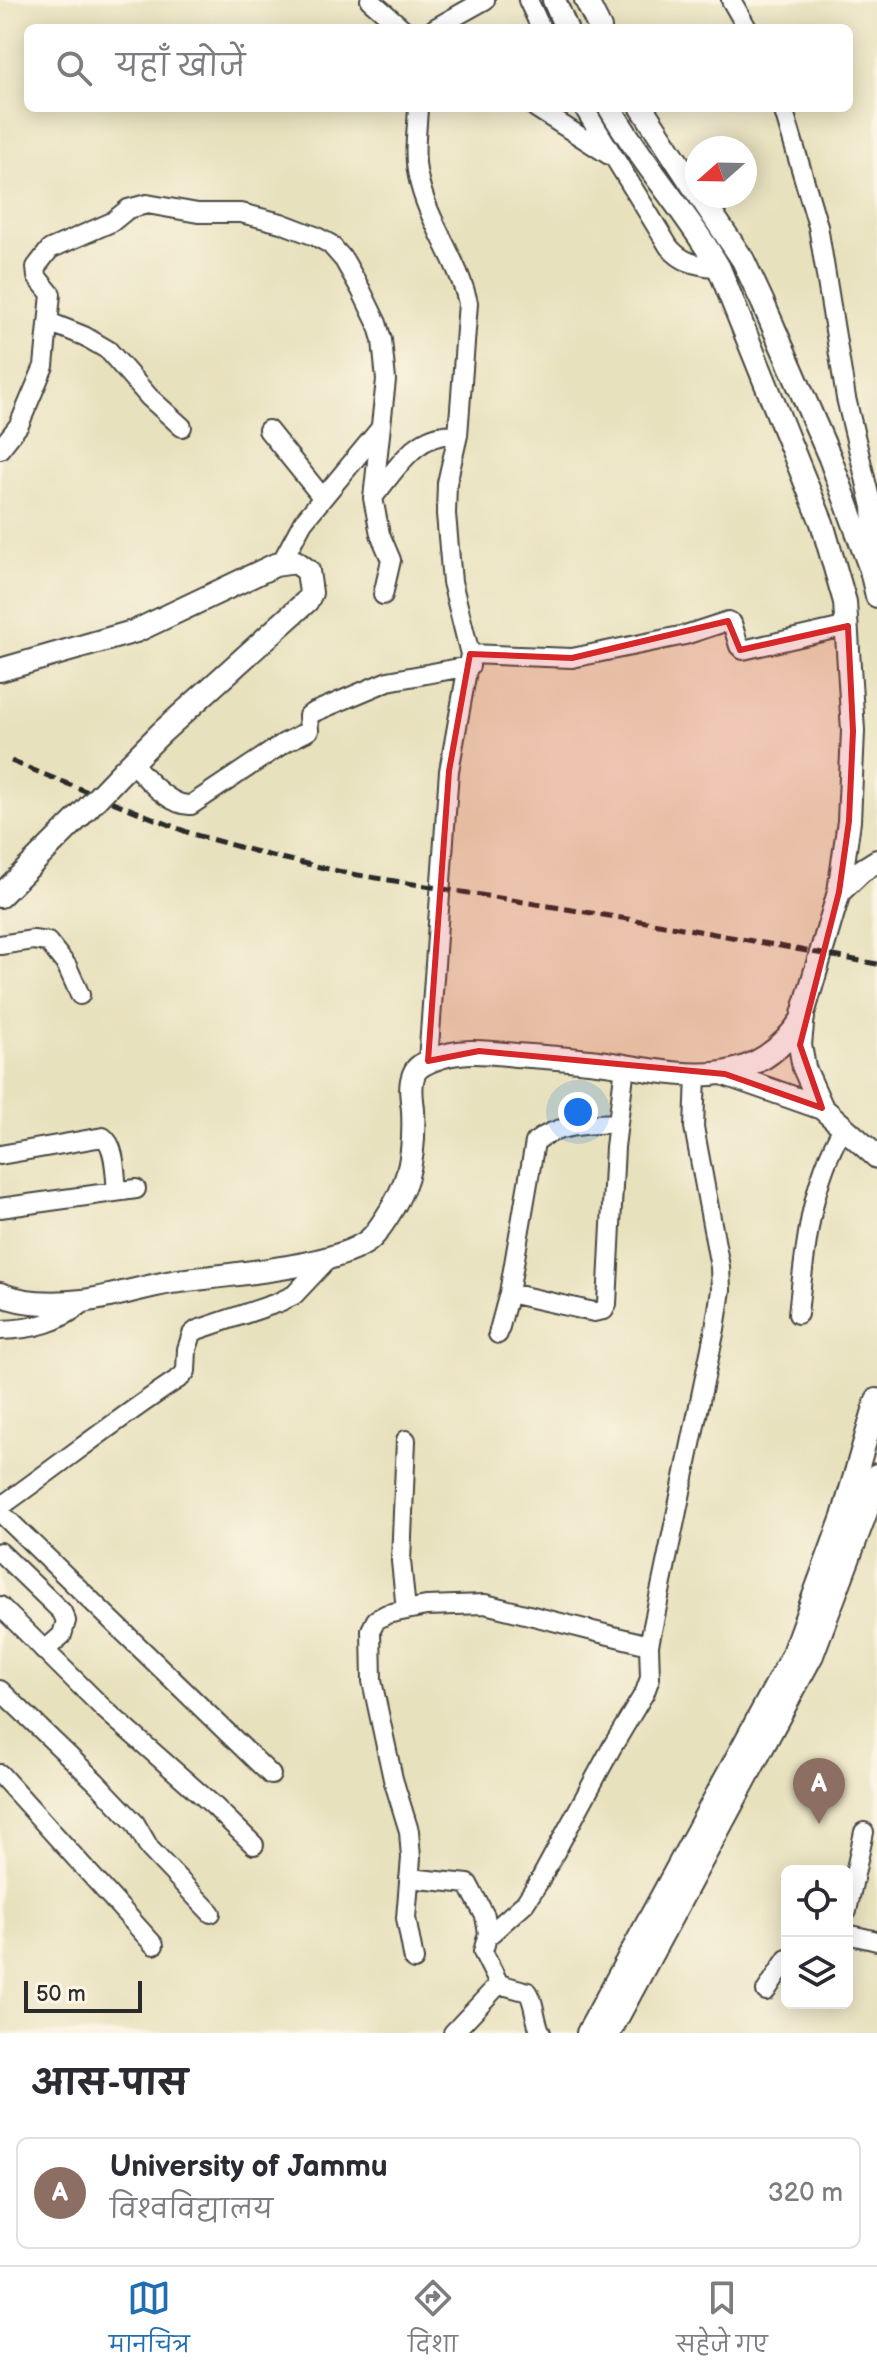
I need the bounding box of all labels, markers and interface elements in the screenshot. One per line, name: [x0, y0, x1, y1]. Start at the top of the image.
search box: [24, 24, 853, 112]
icon: search: [52, 46, 96, 90]
text: यहाँ खोजें: [116, 49, 245, 85]
north arrow: [685, 136, 757, 208]
your location: [558, 1092, 598, 1132]
pin: A: [793, 1758, 845, 1824]
map controls: [781, 1865, 853, 2009]
button: locate: [781, 1865, 853, 1937]
button: layers: [781, 1937, 853, 2009]
scale bar: [24, 1977, 142, 2013]
text: 50 m: [36, 1981, 86, 2008]
text: आस-पास: [32, 2063, 188, 2104]
text: University of Jammu: [110, 2149, 388, 2185]
text: A: [52, 2178, 68, 2209]
text: 320 m: [768, 2178, 843, 2209]
text: विश्वविद्यालय: [110, 2195, 273, 2226]
tab: मानचित्र: [109, 2276, 190, 2369]
tab: दिशा: [408, 2276, 458, 2369]
tab: सहेजे गए: [676, 2276, 768, 2369]

